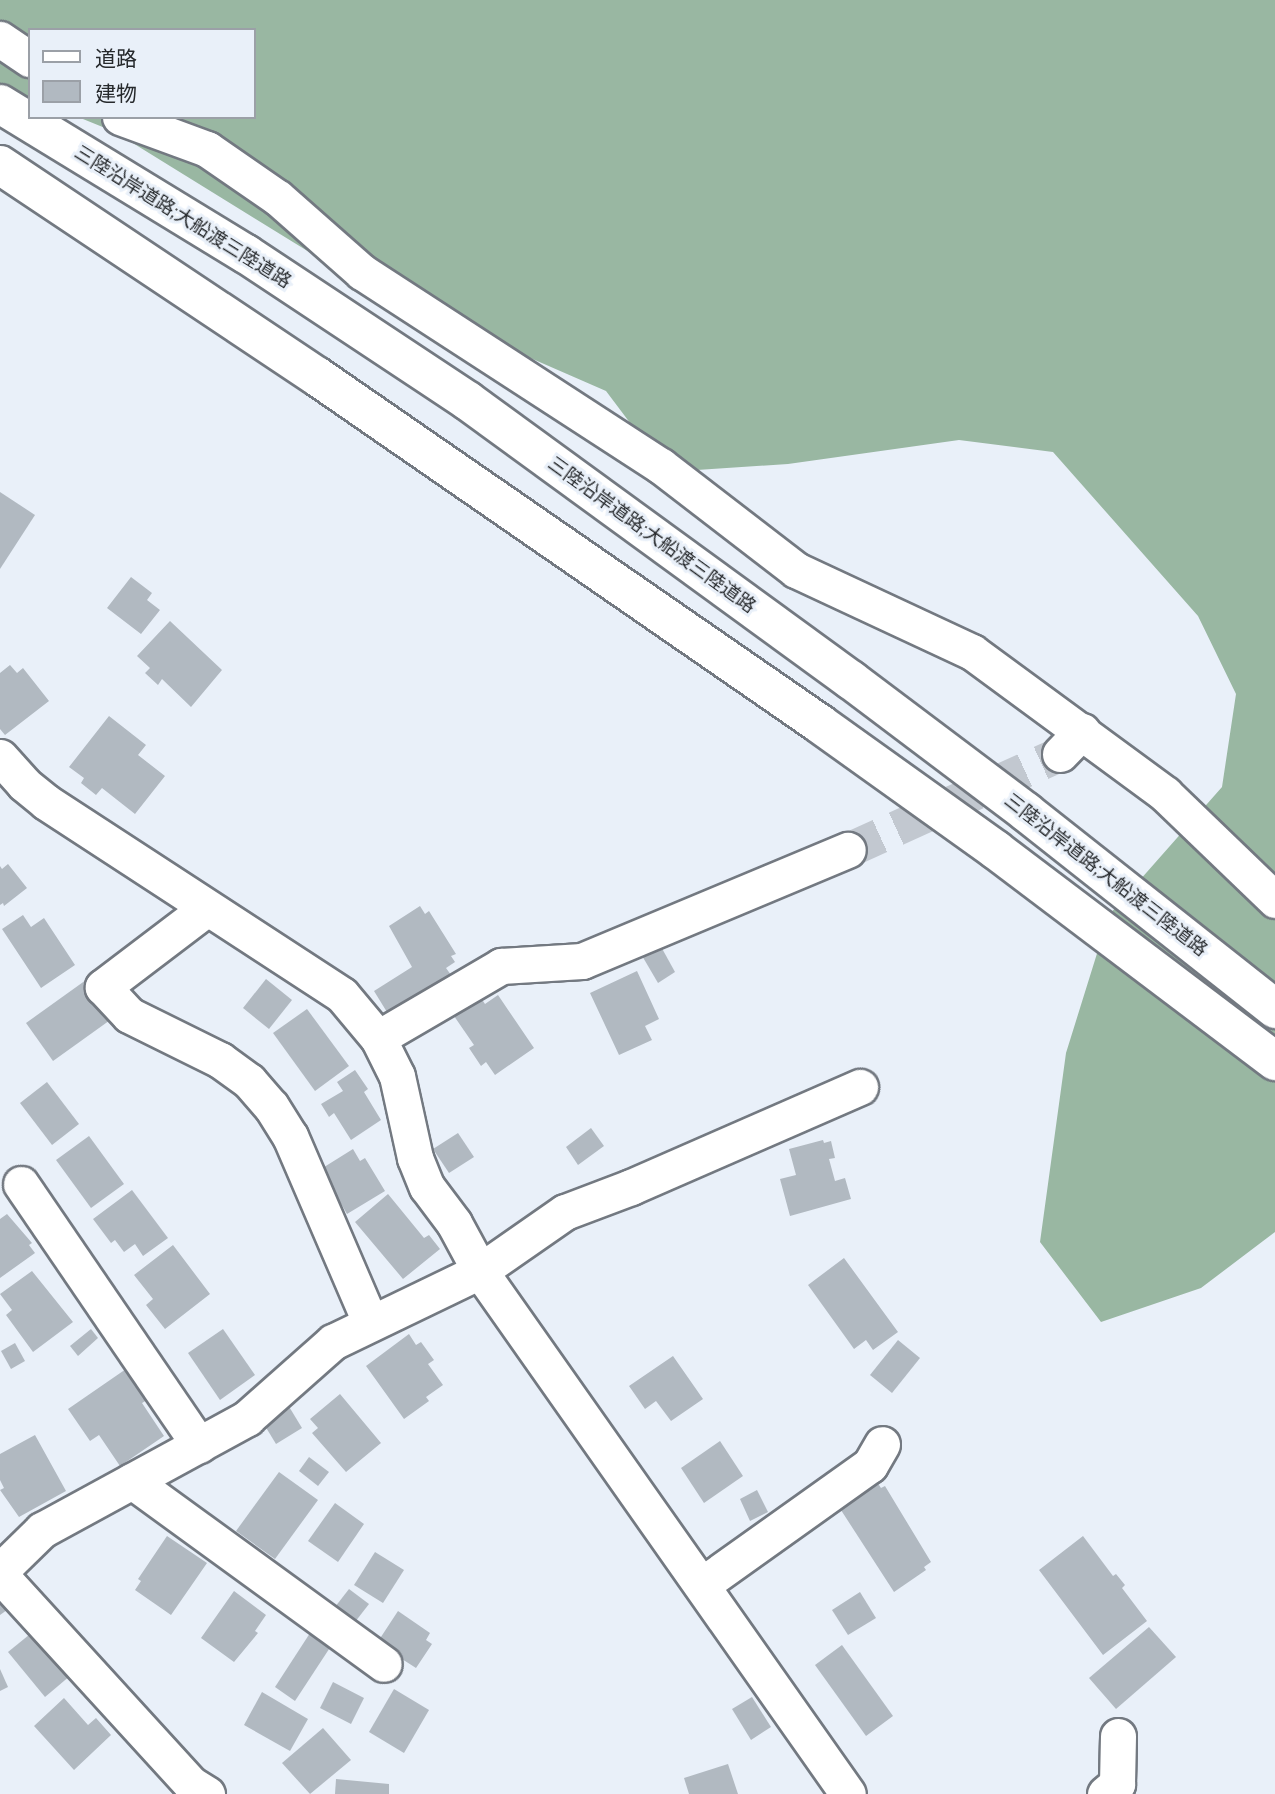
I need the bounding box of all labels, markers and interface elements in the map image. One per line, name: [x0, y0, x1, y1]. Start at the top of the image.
legend: [28, 28, 256, 119]
text: 道路: [95, 46, 137, 71]
text: 建物: [95, 81, 137, 106]
street label: 三陸沿岸道路;大船渡三陸道路: [71, 141, 295, 293]
street label: 三陸沿岸道路;大船渡三陸道路: [544, 452, 760, 618]
street label: 三陸沿岸道路;大船渡三陸道路: [1000, 789, 1212, 961]

